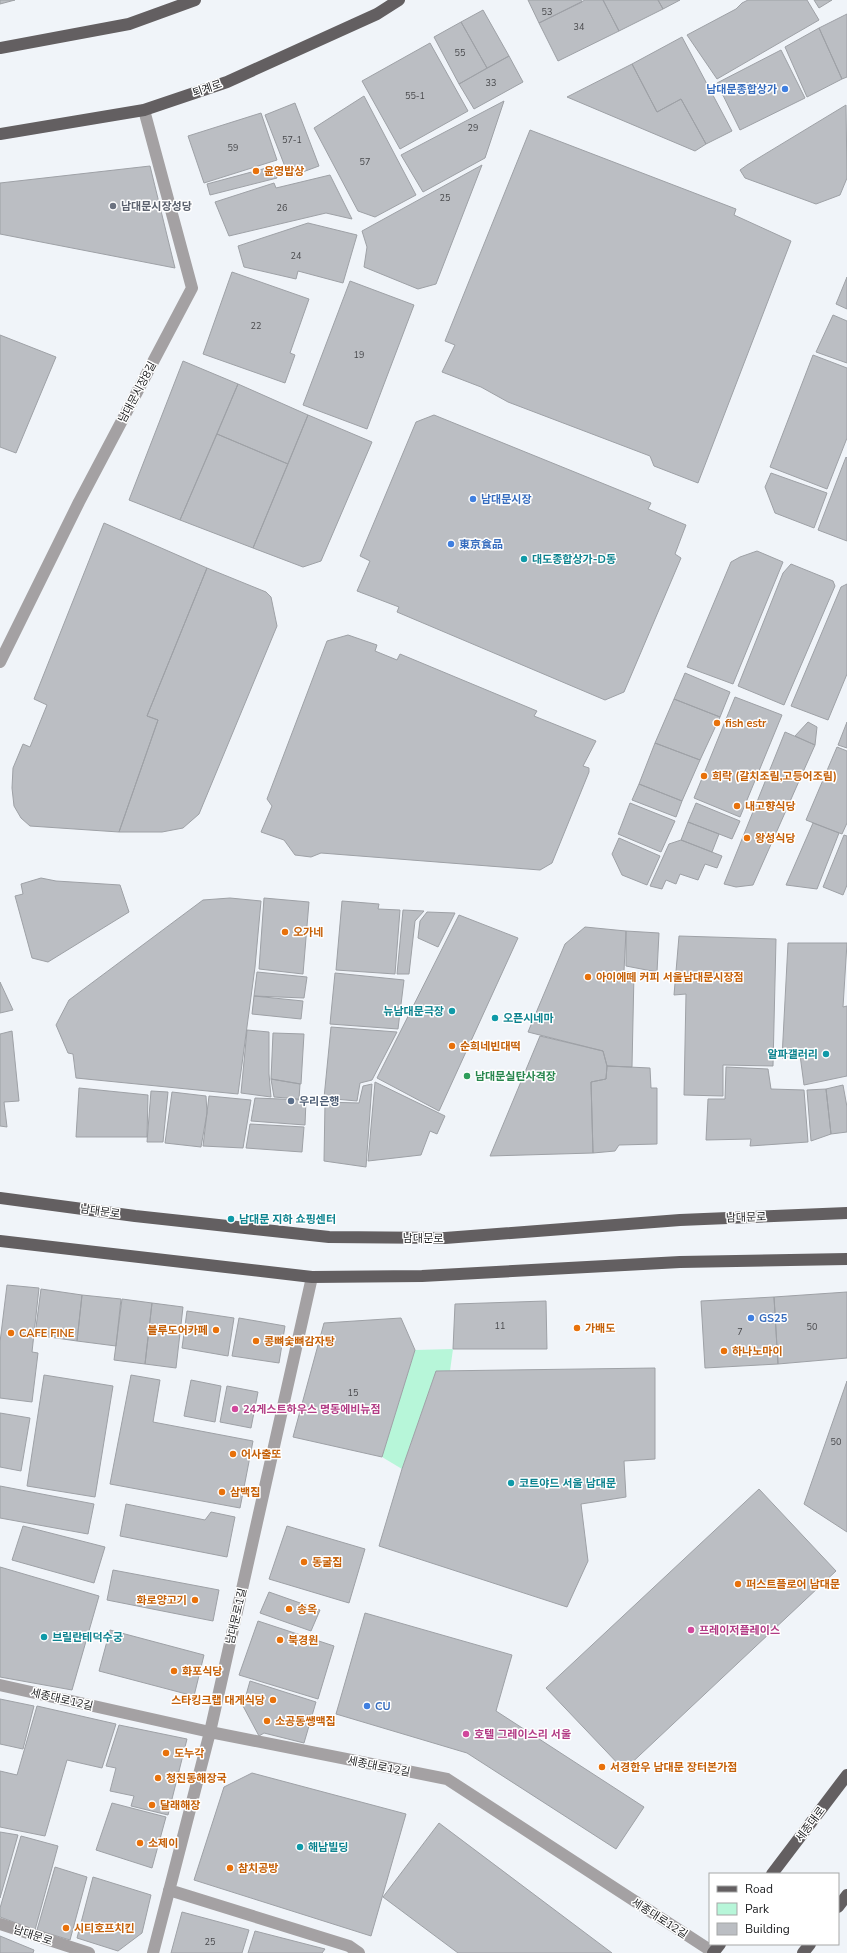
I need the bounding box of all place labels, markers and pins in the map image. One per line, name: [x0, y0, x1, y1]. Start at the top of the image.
place label: 남대문종합상가: [706, 82, 777, 97]
marker: 남대문종합상가: [780, 84, 790, 94]
place label: 윤영밥상: [264, 164, 304, 179]
marker: 윤영밥상: [251, 166, 261, 176]
place label: 남대문시장성당: [121, 199, 192, 214]
marker: 남대문시장성당: [108, 201, 118, 211]
place label: 남대문시장: [481, 492, 532, 507]
marker: 남대문시장: [468, 494, 478, 504]
place label: 東京食品: [459, 537, 503, 552]
marker: 東京食品: [446, 539, 456, 549]
place label: 대도종합상가-D동: [532, 552, 616, 567]
marker: 대도종합상가-D동: [519, 554, 529, 564]
place label: fish estr: [725, 716, 767, 731]
marker: fish estr: [712, 718, 722, 728]
place label: 희락 (갈치조림,고등어조림): [712, 769, 837, 784]
marker: 희락 (갈치조림,고등어조림): [699, 771, 709, 781]
place label: 내고향식당: [745, 799, 796, 814]
marker: 내고향식당: [732, 801, 742, 811]
place label: 왕성식당: [755, 831, 795, 846]
marker: 왕성식당: [742, 833, 752, 843]
place label: 오가네: [293, 925, 323, 940]
marker: 오가네: [280, 927, 290, 937]
place label: 아이에떼 커피 서울남대문시장점: [596, 970, 744, 985]
marker: 아이에떼 커피 서울남대문시장점: [583, 972, 593, 982]
place label: 뉴남대문극장: [383, 1004, 444, 1019]
marker: 뉴남대문극장: [447, 1006, 457, 1016]
place label: 오픈시네마: [503, 1011, 554, 1026]
marker: 오픈시네마: [490, 1013, 500, 1023]
place label: 순희네빈대떡: [460, 1039, 521, 1054]
marker: 순희네빈대떡: [447, 1041, 457, 1051]
place label: 알파갤러리: [767, 1047, 818, 1062]
marker: 알파갤러리: [821, 1049, 831, 1059]
place label: 남대문실탄사격장: [475, 1069, 556, 1084]
marker: 남대문실탄사격장: [462, 1071, 472, 1081]
place label: 우리은행: [299, 1094, 339, 1109]
marker: 우리은행: [286, 1096, 296, 1106]
place label: 남대문 지하 쇼핑센터: [239, 1212, 336, 1227]
marker: 남대문 지하 쇼핑센터: [226, 1214, 236, 1224]
place label: GS25: [759, 1311, 788, 1326]
marker: GS25: [746, 1313, 756, 1323]
place label: 가배도: [585, 1321, 615, 1336]
place label: 블루도어카페: [147, 1323, 208, 1338]
marker: 가배도: [572, 1323, 582, 1333]
marker: 블루도어카페: [211, 1325, 221, 1335]
place label: CAFE FINE: [19, 1326, 74, 1341]
marker: CAFE FINE: [6, 1328, 16, 1338]
place label: 콩뼈숯뼈감자탕: [264, 1334, 335, 1349]
marker: 콩뼈숯뼈감자탕: [251, 1336, 261, 1346]
place label: 하나노마이: [732, 1344, 783, 1359]
marker: 하나노마이: [719, 1346, 729, 1356]
place label: 24게스트하우스 명동에비뉴점: [243, 1402, 381, 1417]
marker: 24게스트하우스 명동에비뉴점: [230, 1404, 240, 1414]
place label: 어사출또: [241, 1447, 281, 1462]
marker: 어사출또: [228, 1449, 238, 1459]
place label: 코트야드 서울 남대문: [519, 1476, 616, 1491]
marker: 코트야드 서울 남대문: [506, 1478, 516, 1488]
place label: 삼백집: [230, 1485, 260, 1500]
marker: 삼백집: [217, 1487, 227, 1497]
place label: 동굴집: [312, 1555, 342, 1570]
marker: 동굴집: [299, 1557, 309, 1567]
place label: 퍼스트플로어 남대문: [746, 1577, 840, 1592]
marker: 퍼스트플로어 남대문: [733, 1579, 743, 1589]
place label: 화로양고기: [136, 1593, 187, 1608]
marker: 화로양고기: [190, 1595, 200, 1605]
place label: 송옥: [297, 1602, 317, 1617]
marker: 송옥: [284, 1604, 294, 1614]
place label: 프레이저플레이스: [699, 1623, 780, 1638]
marker: 프레이저플레이스: [686, 1625, 696, 1635]
place label: 브릴란테덕수궁: [52, 1630, 123, 1645]
marker: 브릴란테덕수궁: [39, 1632, 49, 1642]
place label: 북경원: [288, 1633, 318, 1648]
marker: 북경원: [275, 1635, 285, 1645]
place label: 화포식당: [182, 1664, 222, 1679]
marker: 화포식당: [169, 1666, 179, 1676]
place label: 스타킹크랩 대게식당: [171, 1693, 265, 1708]
marker: 스타킹크랩 대게식당: [268, 1695, 278, 1705]
place label: CU: [375, 1699, 391, 1714]
marker: CU: [362, 1701, 372, 1711]
place label: 소공동쌩맥집: [275, 1714, 336, 1729]
marker: 소공동쌩맥집: [262, 1716, 272, 1726]
place label: 호텔 그레이스리 서울: [474, 1727, 571, 1742]
marker: 호텔 그레이스리 서울: [461, 1729, 471, 1739]
place label: 도누각: [174, 1746, 204, 1761]
marker: 도누각: [161, 1748, 171, 1758]
place label: 서경한우 남대문 장터본가점: [610, 1760, 737, 1775]
marker: 서경한우 남대문 장터본가점: [597, 1762, 607, 1772]
place label: 청진동해장국: [166, 1771, 227, 1786]
marker: 청진동해장국: [153, 1773, 163, 1783]
place label: 달래해장: [160, 1798, 200, 1813]
marker: 달래해장: [147, 1800, 157, 1810]
place label: 소제이: [148, 1836, 178, 1851]
marker: 소제이: [135, 1838, 145, 1848]
place label: 해남빌딩: [308, 1840, 348, 1855]
marker: 해남빌딩: [295, 1842, 305, 1852]
place label: 참치공방: [238, 1861, 278, 1876]
marker: 참치공방: [225, 1863, 235, 1873]
place label: 시티호프치킨: [74, 1921, 135, 1936]
marker: 시티호프치킨: [61, 1923, 71, 1933]

